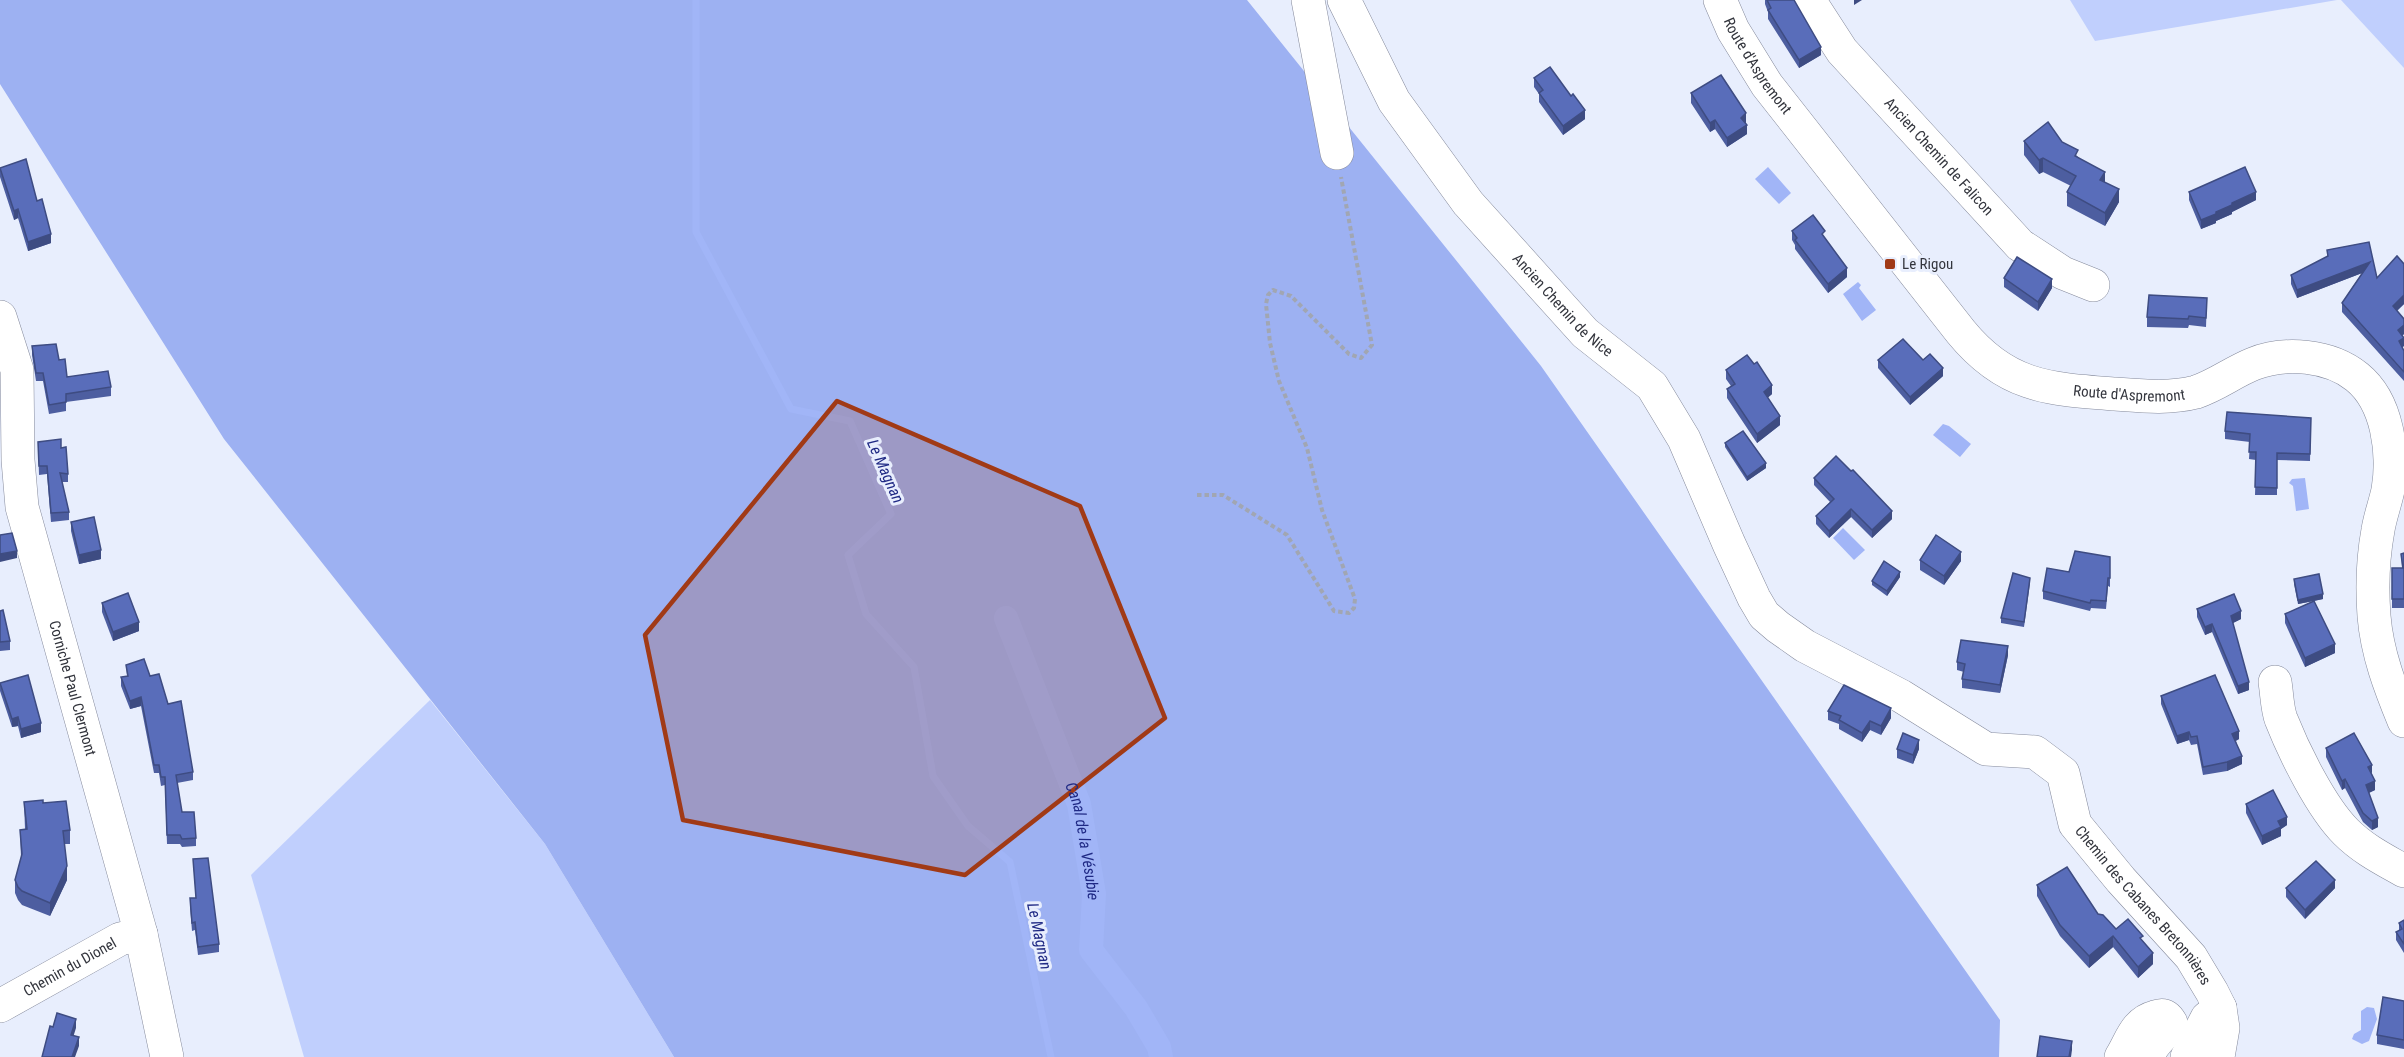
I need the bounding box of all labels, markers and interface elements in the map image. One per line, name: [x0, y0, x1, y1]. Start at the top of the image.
street label: Route d'Aspremont: [1720, 15, 1795, 118]
street label: Ancien Chemin de Falicon: [1880, 94, 1997, 219]
street label: Ancien Chemin de Nice: [1509, 250, 1616, 360]
place label: Le Rigou: [1902, 255, 1953, 273]
marker: Le Rigou: [1883, 257, 1897, 271]
street label: Route d'Aspremont: [2072, 382, 2186, 405]
water label: Le Magnan: [863, 436, 908, 506]
street label: Corniche Paul Clermont: [45, 619, 100, 758]
water label: Canal de la Vésubie: [1061, 779, 1103, 901]
street label: Chemin des Cabanes Bretonnières: [2071, 822, 2215, 988]
water label: Le Magnan: [1023, 901, 1056, 971]
street label: Chemin du Dionel: [20, 934, 120, 1000]

